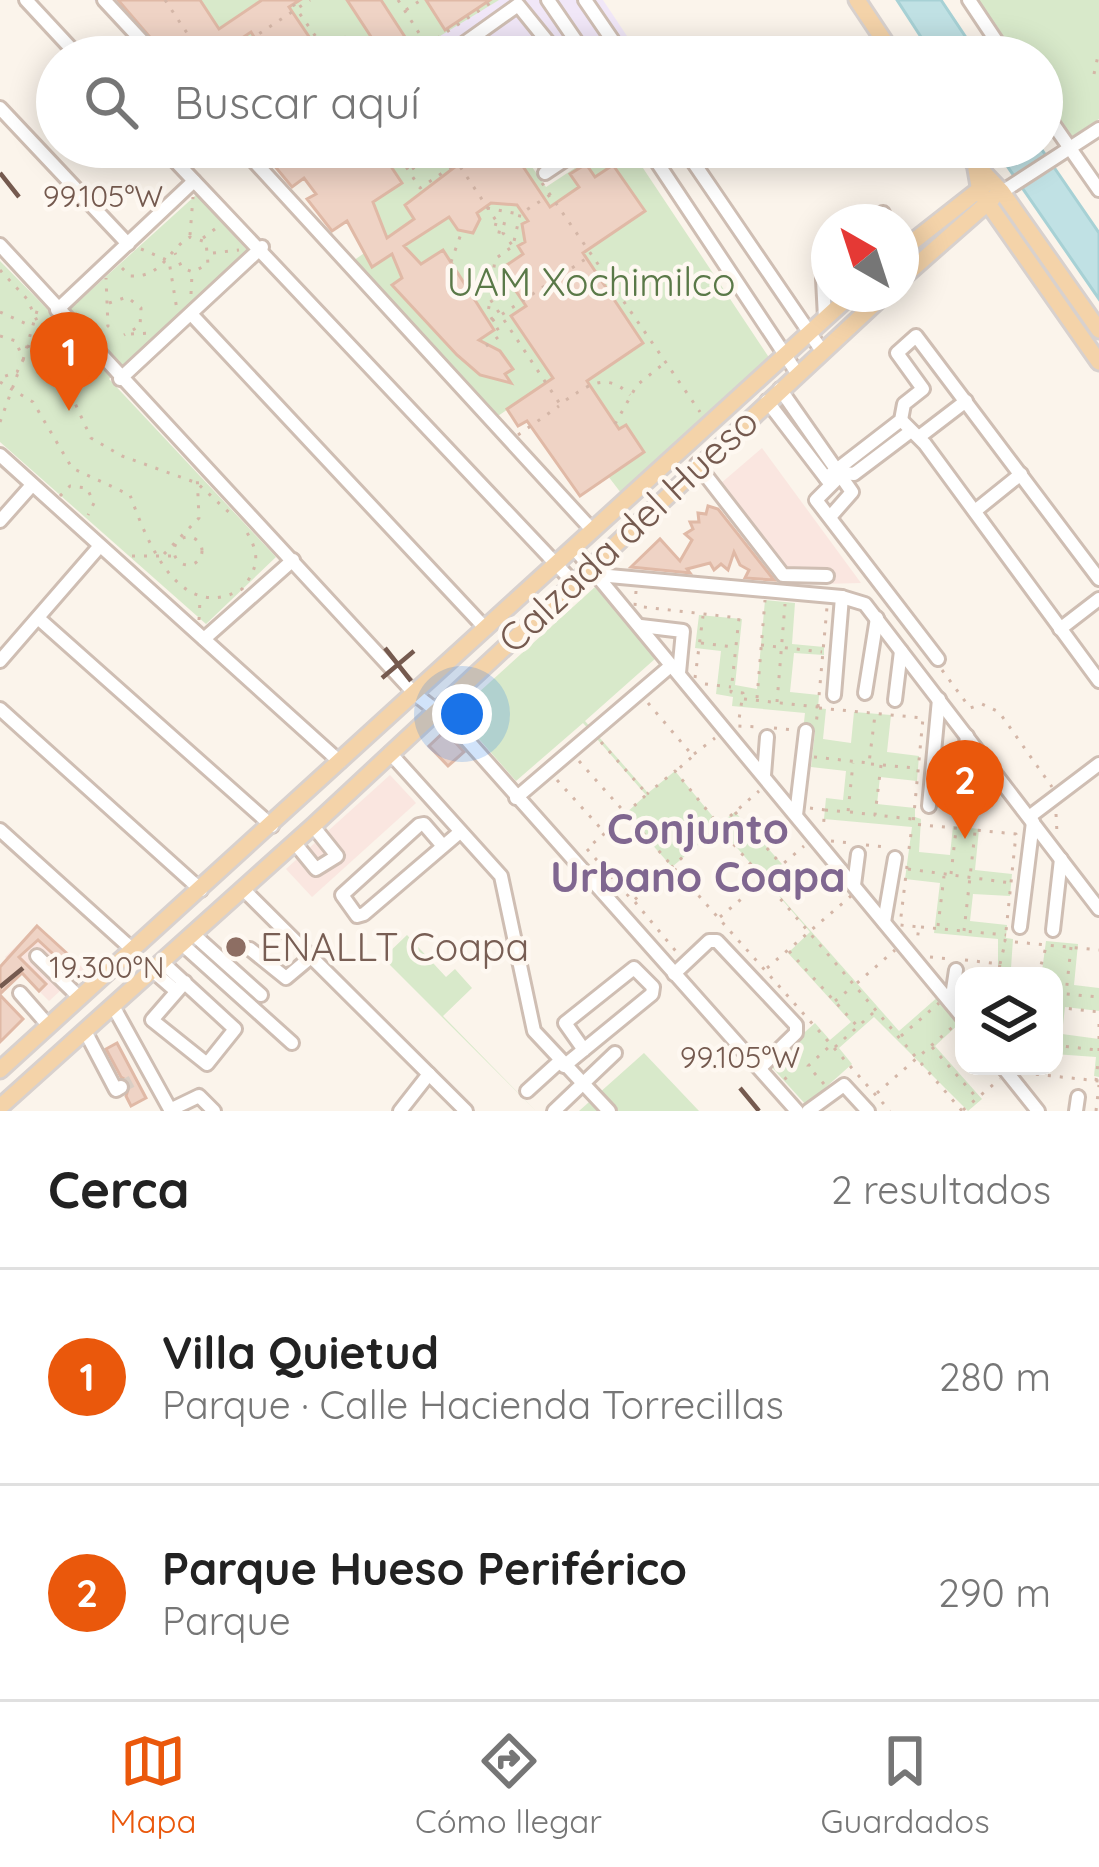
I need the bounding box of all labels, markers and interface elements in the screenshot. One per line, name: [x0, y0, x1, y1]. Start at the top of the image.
search box: [36, 36, 1063, 168]
icon: search: [78, 69, 144, 135]
text: Buscar aquí: [174, 74, 420, 130]
text: 99.105°W: [43, 177, 163, 215]
north arrow: [811, 204, 919, 312]
park label: UAM Xochimilco: [446, 257, 736, 306]
pin: 1: [30, 312, 108, 411]
street label: Calzada del Hueso: [487, 397, 768, 663]
your location: [432, 684, 492, 744]
pin: 2: [926, 740, 1004, 839]
district label: Conjunto Urbano Coapa: [550, 802, 846, 903]
place label: ENALLT Coapa: [260, 922, 529, 971]
marker: ENALLT Coapa: [223, 934, 249, 960]
text: 19.300°N: [49, 948, 165, 986]
map controls: [955, 967, 1063, 1075]
button: layers: [955, 967, 1063, 1075]
text: 99.105°W: [680, 1038, 800, 1076]
text: Cerca: [48, 1157, 190, 1221]
text: 2 resultados: [831, 1165, 1051, 1214]
text: Villa Quietud: [162, 1324, 439, 1380]
text: 1: [79, 1352, 95, 1401]
text: 280 m: [939, 1352, 1051, 1401]
text: Parque · Calle Hacienda Torrecillas: [162, 1380, 784, 1429]
text: Parque Hueso Periférico: [162, 1540, 687, 1596]
text: 2: [76, 1568, 98, 1617]
text: 290 m: [938, 1568, 1051, 1617]
text: Parque: [162, 1596, 291, 1645]
tab: Mapa: [109, 1728, 197, 1841]
tab: Cómo llegar: [415, 1728, 602, 1841]
tab: Guardados: [821, 1728, 990, 1841]

